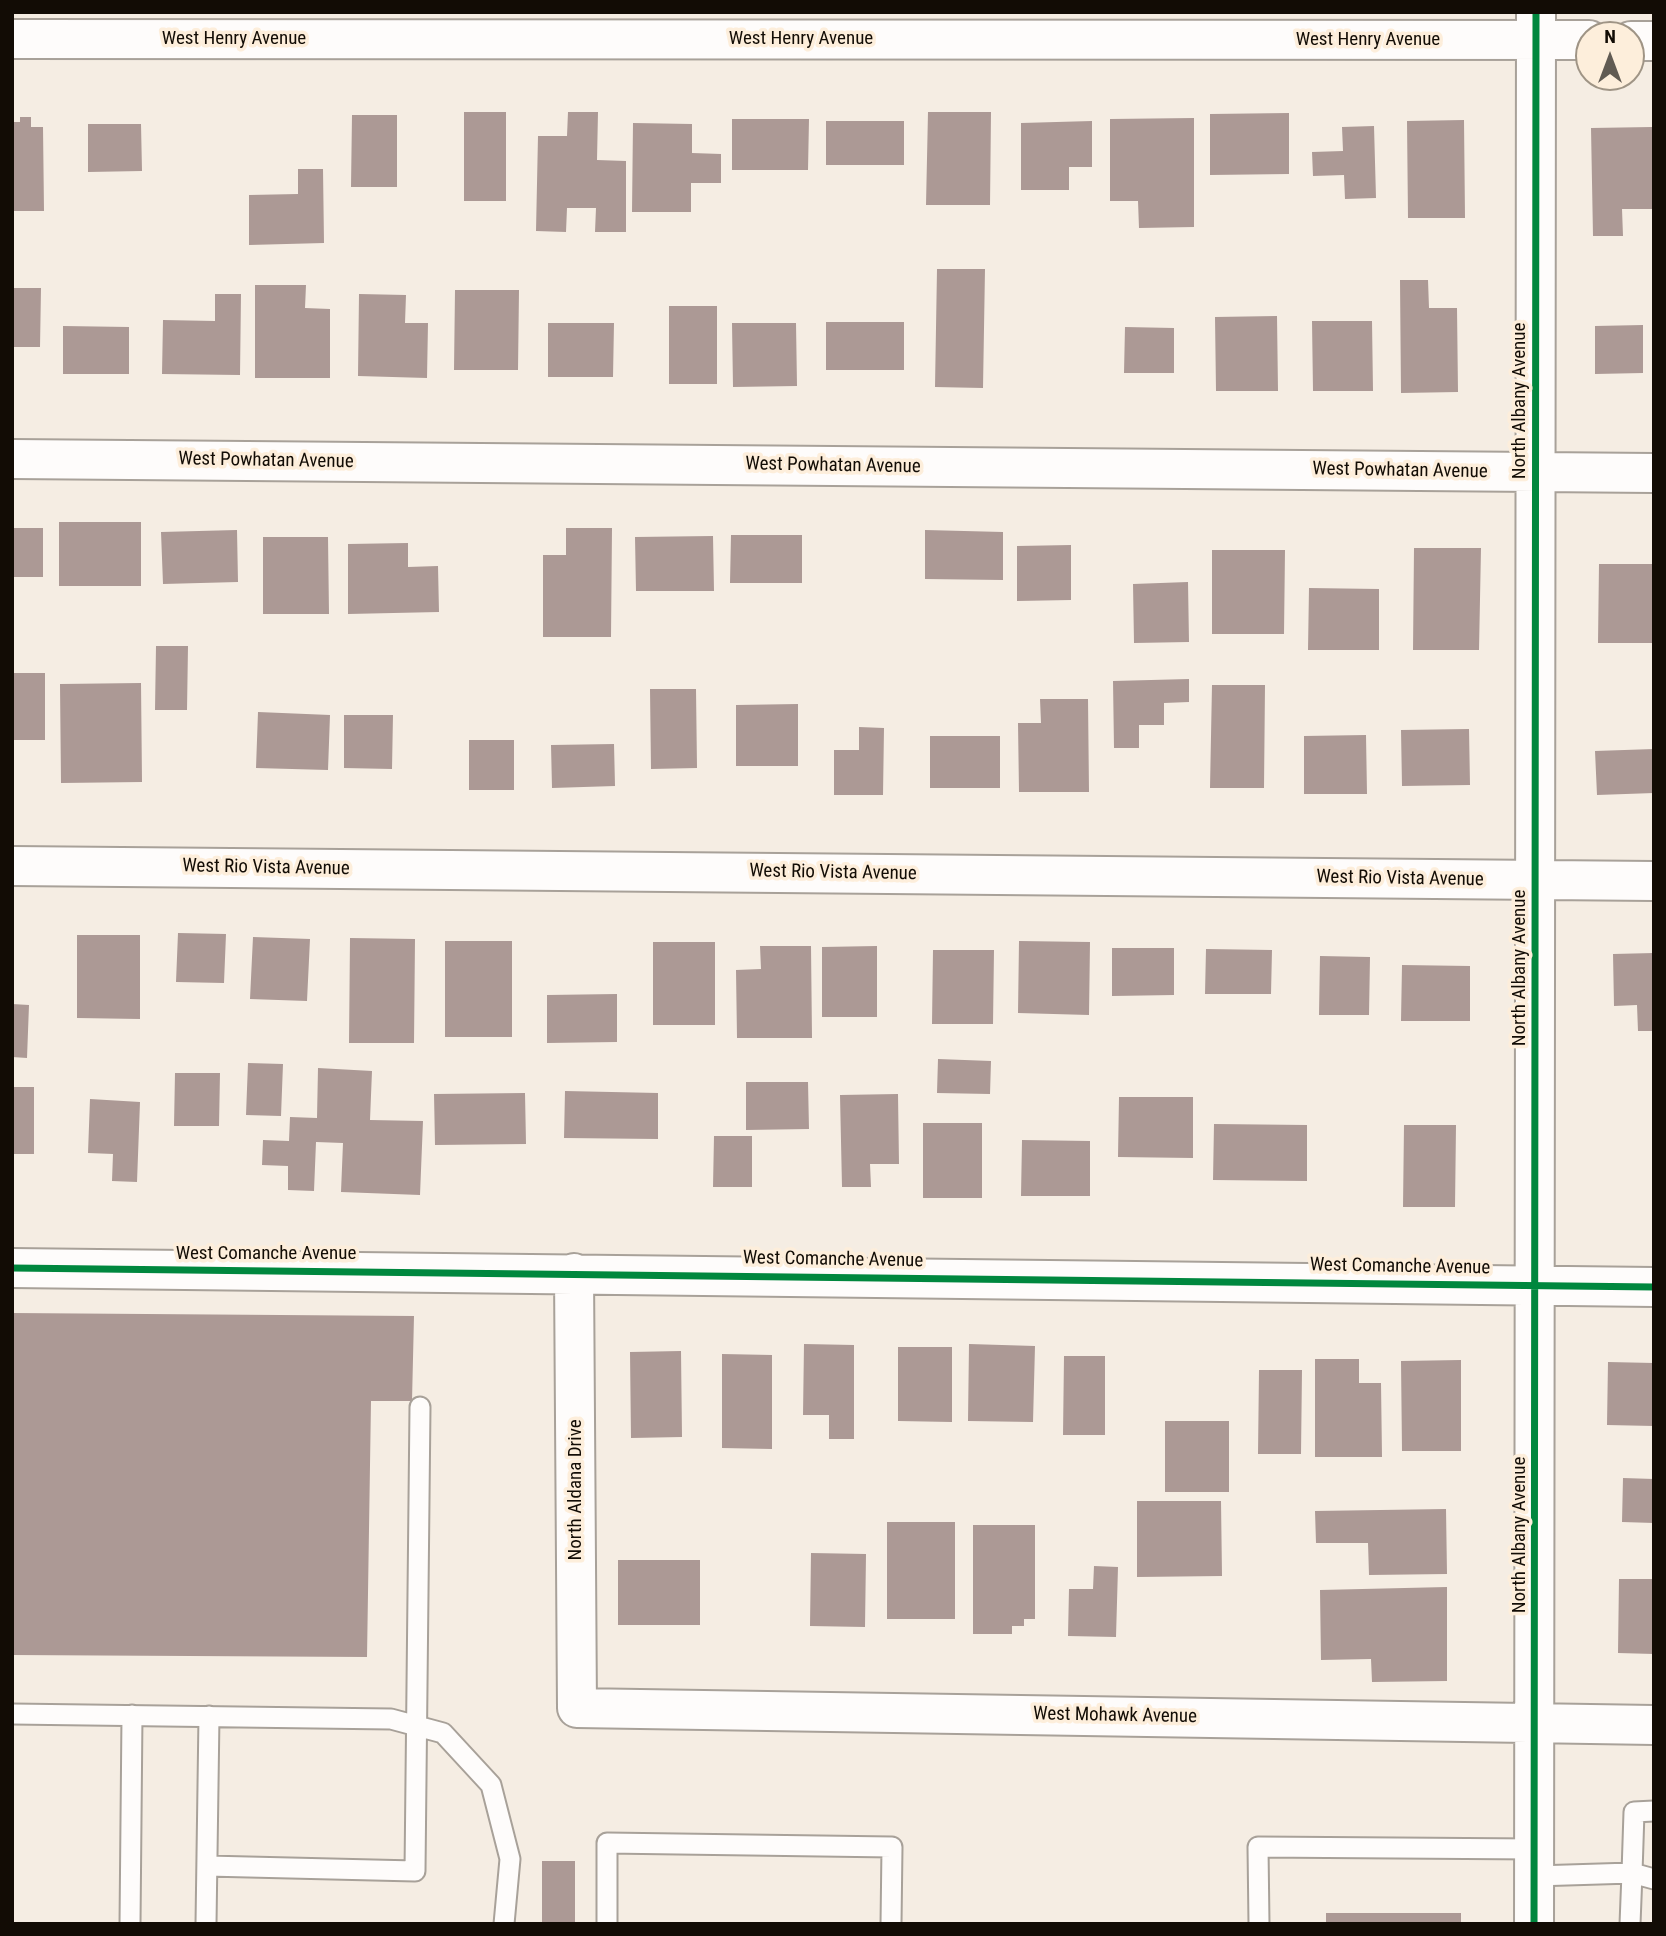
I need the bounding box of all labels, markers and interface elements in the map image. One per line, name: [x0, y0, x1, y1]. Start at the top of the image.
north arrow: [1575, 21, 1645, 91]
text: N: [1604, 25, 1616, 48]
street label: West Henry Avenue: [162, 28, 306, 50]
street label: West Henry Avenue: [729, 28, 873, 50]
street label: West Henry Avenue: [1296, 29, 1440, 51]
street label: North Albany Avenue: [1509, 323, 1531, 479]
street label: West Powhatan Avenue: [178, 448, 354, 474]
street label: West Powhatan Avenue: [745, 453, 921, 479]
street label: West Powhatan Avenue: [1312, 458, 1488, 484]
street label: West Rio Vista Avenue: [182, 855, 350, 881]
street label: West Rio Vista Avenue: [749, 860, 917, 886]
street label: West Rio Vista Avenue: [1316, 866, 1484, 892]
street label: North Albany Avenue: [1509, 890, 1531, 1046]
street label: West Comanche Avenue: [176, 1243, 356, 1265]
street label: West Comanche Avenue: [743, 1247, 923, 1273]
street label: West Comanche Avenue: [1310, 1254, 1490, 1280]
street label: North Aldana Drive: [565, 1419, 587, 1561]
street label: North Albany Avenue: [1509, 1457, 1531, 1613]
street label: West Mohawk Avenue: [1033, 1703, 1197, 1729]

